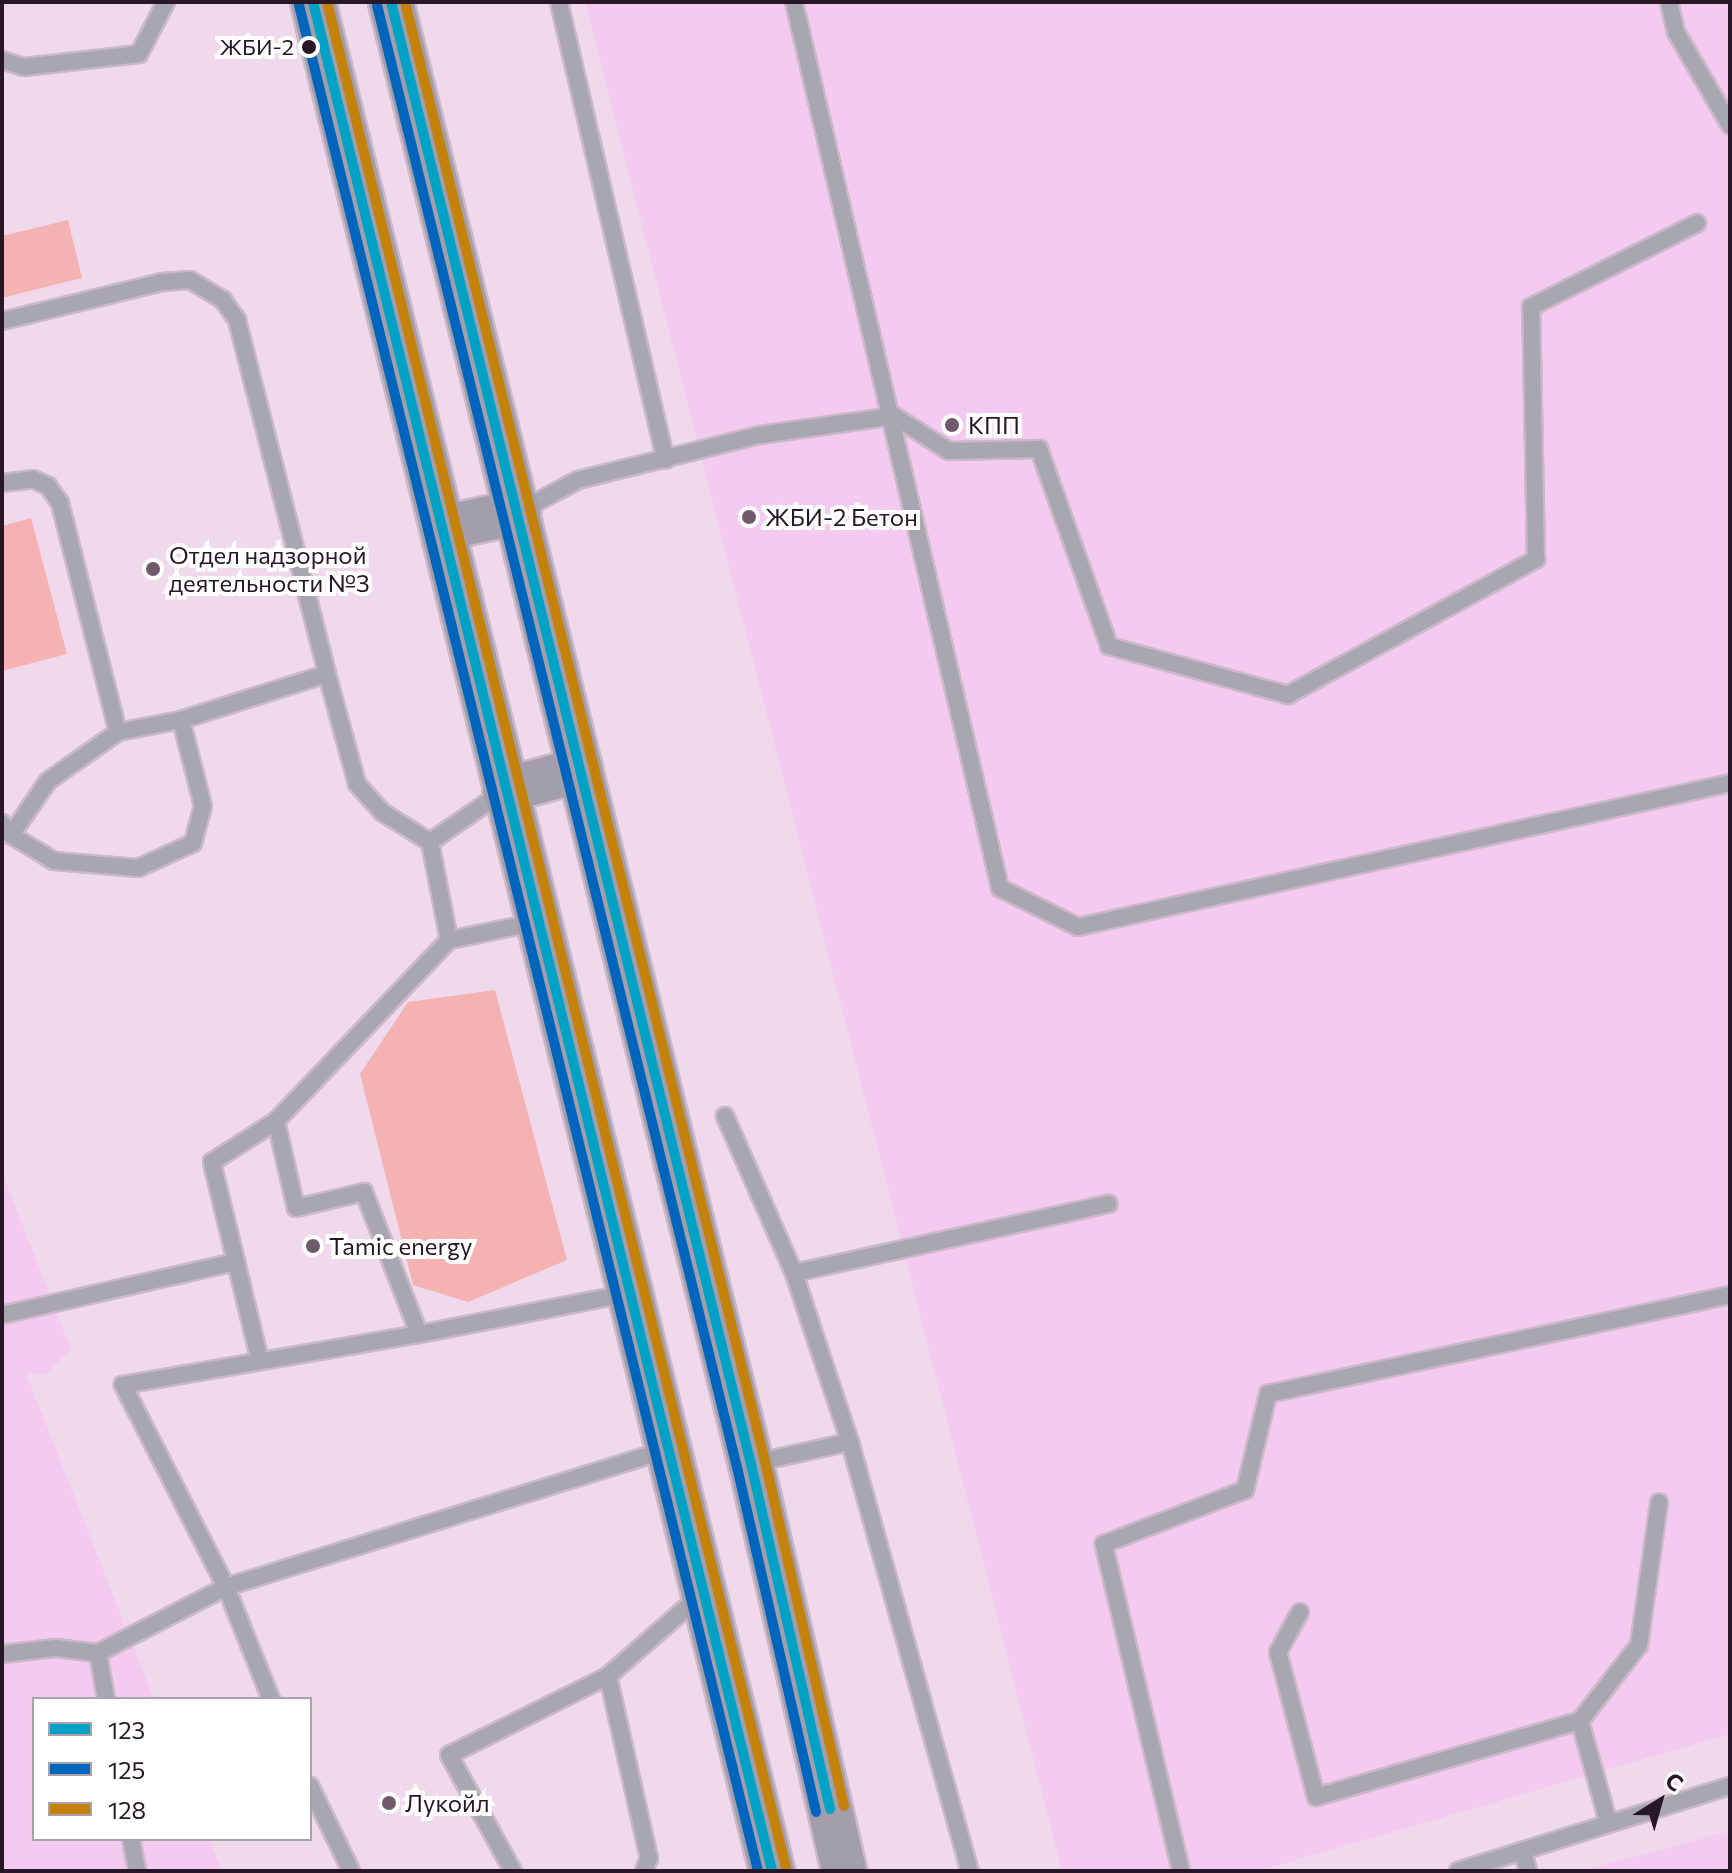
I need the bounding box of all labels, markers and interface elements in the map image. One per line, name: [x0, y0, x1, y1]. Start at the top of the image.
place label: ЖБИ-2: [219, 34, 294, 60]
marker: ЖБИ-2: [301, 39, 317, 55]
place label: КПП: [968, 411, 1020, 439]
marker: КПП: [943, 416, 961, 434]
place label: ЖБИ-2 Бетон: [765, 503, 918, 531]
marker: ЖБИ-2 Бетон: [740, 508, 758, 526]
place label: Отдел надзорной деятельности №3: [169, 541, 370, 597]
marker: Отдел надзорной деятельности №3: [144, 560, 162, 578]
place label: Tamic energy: [329, 1232, 473, 1260]
marker: Tamic energy: [304, 1237, 322, 1255]
legend: [32, 1697, 312, 1841]
text: 123: [108, 1715, 145, 1744]
text: 125: [108, 1755, 145, 1784]
north arrow: [1620, 1761, 1700, 1841]
text: С: [1661, 1766, 1689, 1797]
place label: Лукойл: [405, 1789, 490, 1817]
marker: Лукойл: [380, 1794, 398, 1812]
text: 128: [108, 1795, 146, 1824]

